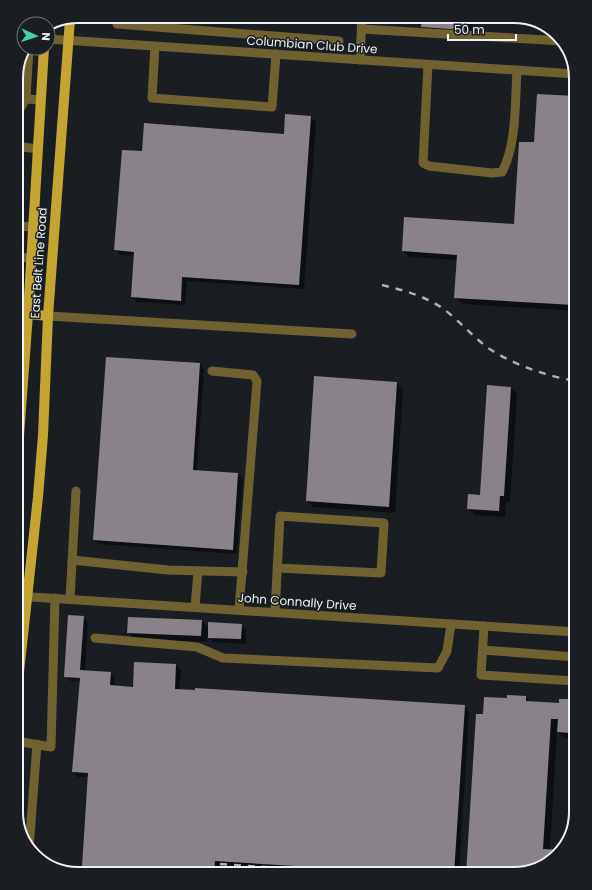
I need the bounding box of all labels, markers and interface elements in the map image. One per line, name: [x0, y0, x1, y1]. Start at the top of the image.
north arrow: [16, 16, 56, 56]
scale bar: [448, 16, 516, 42]
text: 50 m: [454, 21, 485, 38]
street label: Columbian Club Drive: [246, 31, 378, 58]
text: N: [38, 32, 54, 41]
street label: East Belt Line Road: [26, 207, 51, 319]
street label: John Connally Drive: [237, 589, 357, 614]

